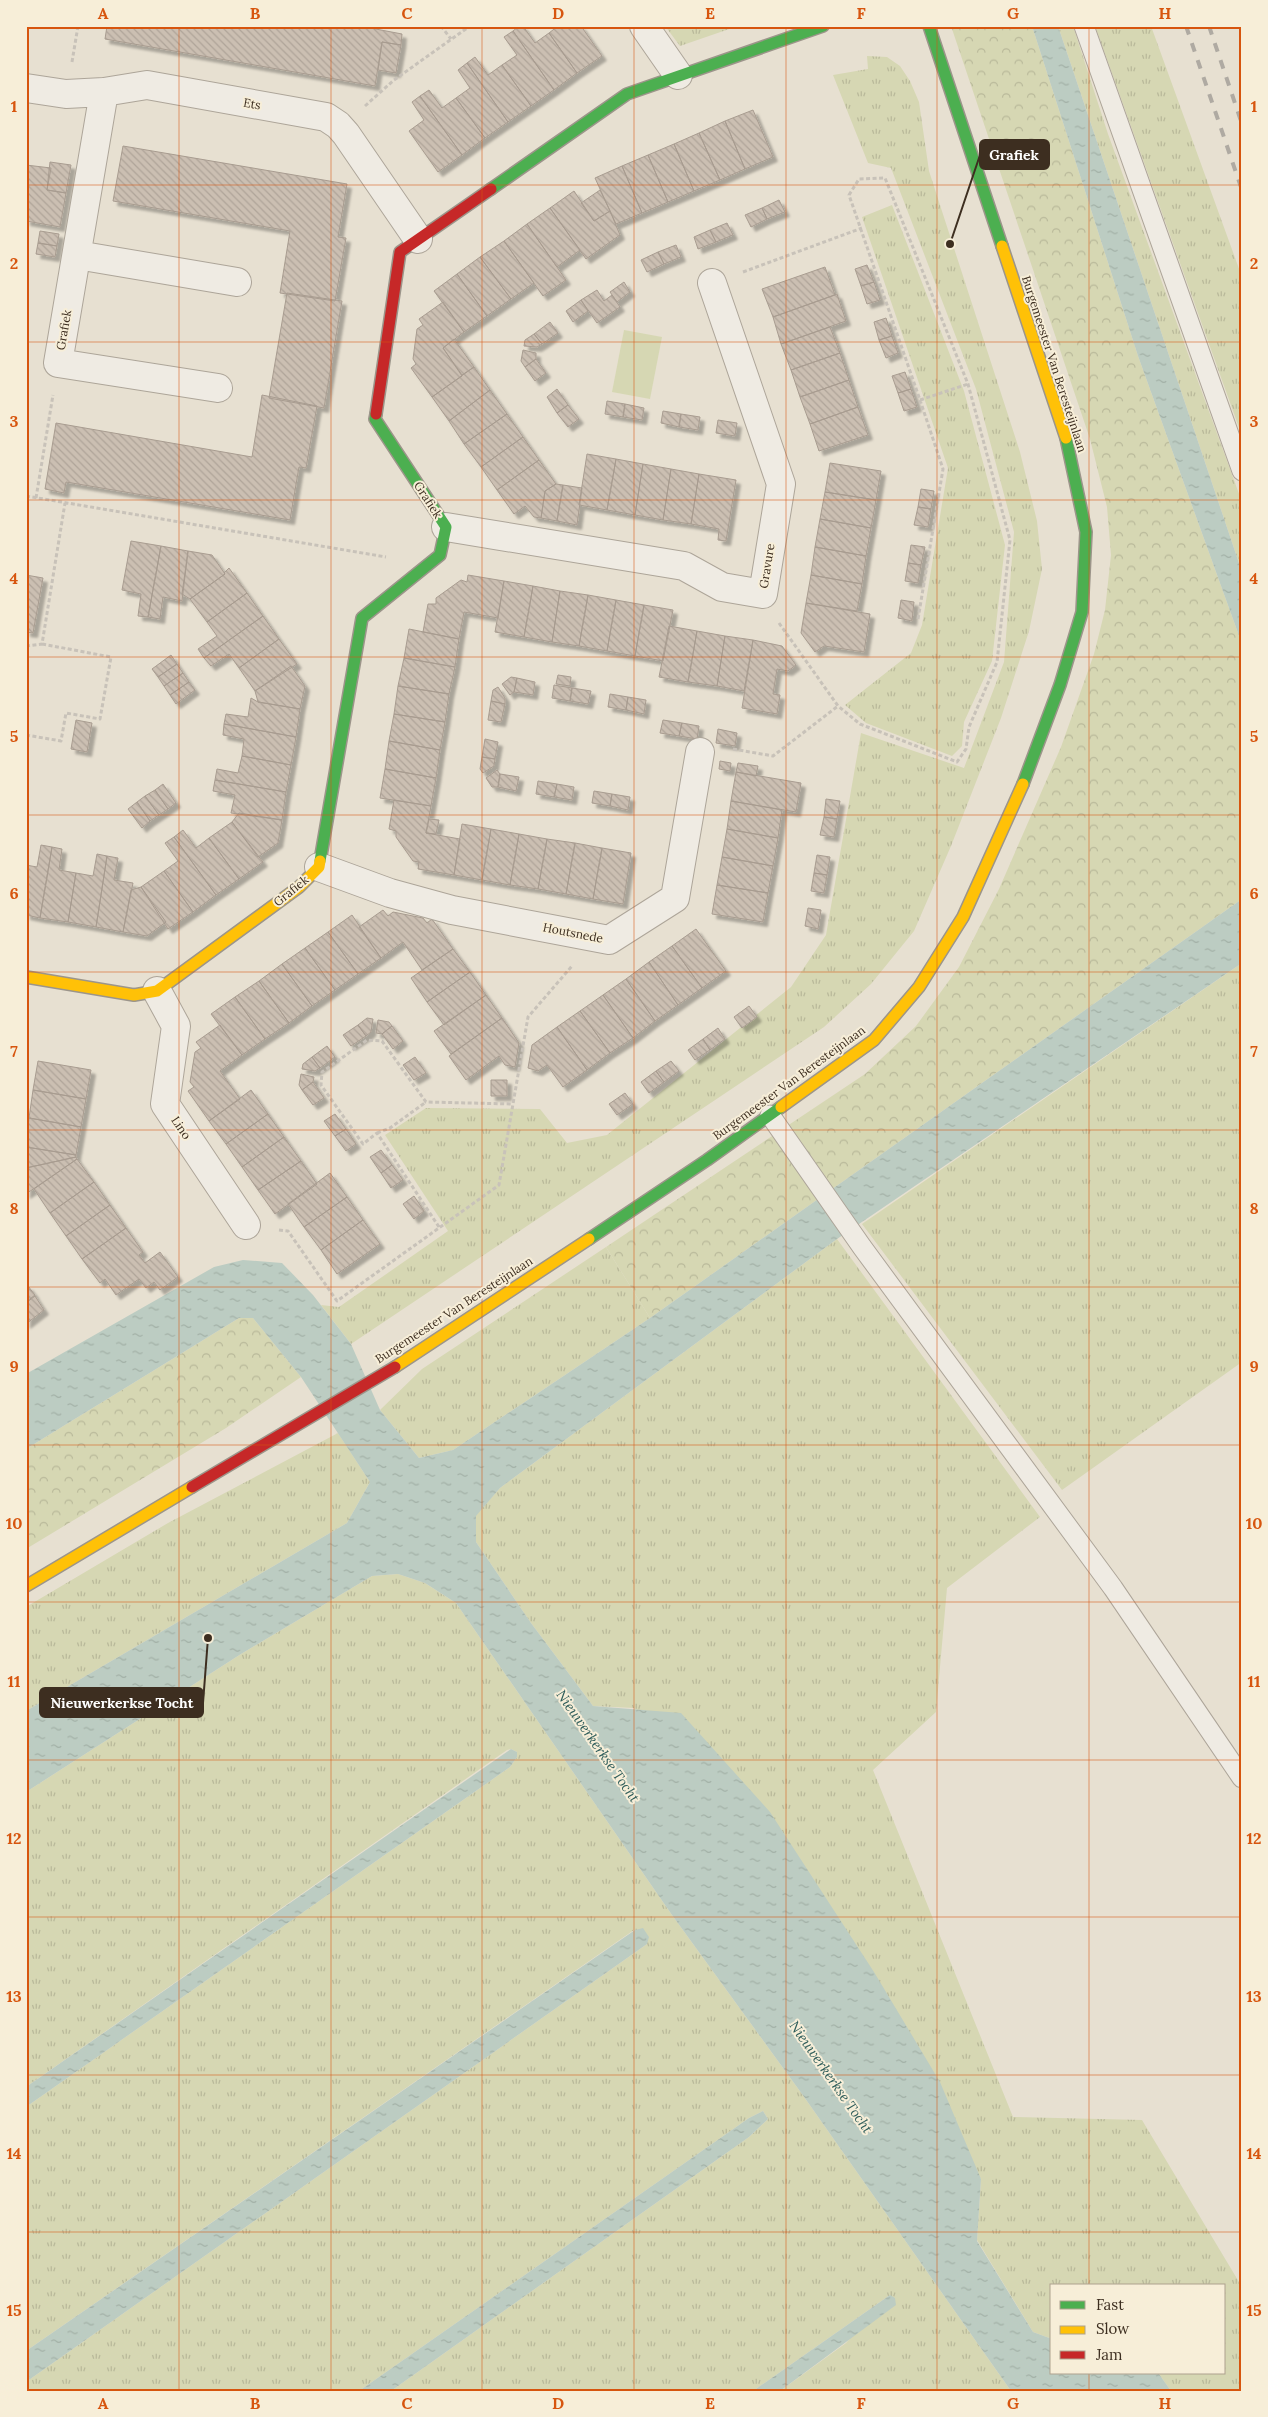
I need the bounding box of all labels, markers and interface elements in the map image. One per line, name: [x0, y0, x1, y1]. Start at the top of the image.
text: A: [98, 3, 109, 23]
text: B: [250, 3, 261, 23]
text: C: [401, 3, 413, 23]
text: D: [552, 3, 564, 23]
text: E: [705, 3, 715, 23]
text: F: [856, 3, 866, 23]
text: G: [1007, 3, 1019, 23]
text: H: [1159, 3, 1172, 23]
street label: Ets: [242, 95, 262, 112]
text: 1: [11, 96, 17, 116]
text: 1: [1251, 96, 1257, 116]
callout: Grafiek: [980, 140, 1049, 169]
text: Grafiek: [989, 146, 1039, 164]
text: 2: [10, 253, 18, 273]
text: 2: [1250, 253, 1258, 273]
street label: Burgemeester Van Beresteijnlaan: [1019, 274, 1090, 454]
street label: Grafiek: [53, 308, 75, 351]
text: 3: [10, 411, 19, 431]
text: 3: [1250, 411, 1259, 431]
street label: Grafiek: [411, 479, 446, 521]
street label: Gravure: [756, 542, 778, 589]
text: 4: [10, 568, 19, 588]
text: 4: [1250, 568, 1259, 588]
text: 5: [10, 726, 19, 746]
text: 5: [1250, 726, 1259, 746]
street label: Grafiek: [270, 872, 312, 909]
text: 6: [9, 883, 19, 903]
text: 6: [1249, 883, 1259, 903]
street label: Houtsnede: [542, 919, 605, 946]
street label: Burgemeester Van Beresteijnlaan: [710, 1022, 868, 1143]
text: 7: [10, 1041, 18, 1061]
text: 7: [1250, 1041, 1258, 1061]
street label: Lino: [168, 1113, 195, 1142]
text: 8: [9, 1198, 19, 1218]
text: 8: [1249, 1198, 1259, 1218]
street label: Burgemeester Van Beresteijnlaan: [372, 1253, 535, 1366]
text: 9: [9, 1356, 19, 1376]
text: 9: [1249, 1356, 1259, 1376]
text: 10: [6, 1513, 22, 1533]
text: 10: [1246, 1513, 1262, 1533]
text: 11: [8, 1671, 21, 1691]
text: 11: [1248, 1671, 1261, 1691]
water label: Nieuwerkerkse Tocht: [552, 1686, 644, 1807]
callout: Nieuwerkerkse Tocht: [40, 1688, 203, 1717]
text: Nieuwerkerkse Tocht: [51, 1694, 194, 1712]
text: 12: [6, 1828, 22, 1848]
text: 12: [1246, 1828, 1262, 1848]
text: 13: [6, 1986, 22, 2006]
text: 13: [1246, 1986, 1262, 2006]
water label: Nieuwerkerkse Tocht: [785, 2017, 877, 2138]
text: 14: [6, 2143, 22, 2163]
text: 14: [1246, 2143, 1262, 2163]
legend: [1050, 2284, 1226, 2374]
text: Fast: [1096, 2295, 1124, 2314]
text: 15: [6, 2300, 22, 2320]
text: 15: [1246, 2300, 1262, 2320]
text: Slow: [1096, 2319, 1129, 2338]
text: Jam: [1095, 2345, 1123, 2364]
text: A: [98, 2393, 109, 2413]
text: B: [250, 2393, 261, 2413]
text: C: [401, 2393, 413, 2413]
text: D: [552, 2393, 564, 2413]
text: E: [705, 2393, 715, 2413]
text: F: [856, 2393, 866, 2413]
text: G: [1007, 2393, 1019, 2413]
text: H: [1159, 2393, 1172, 2413]

